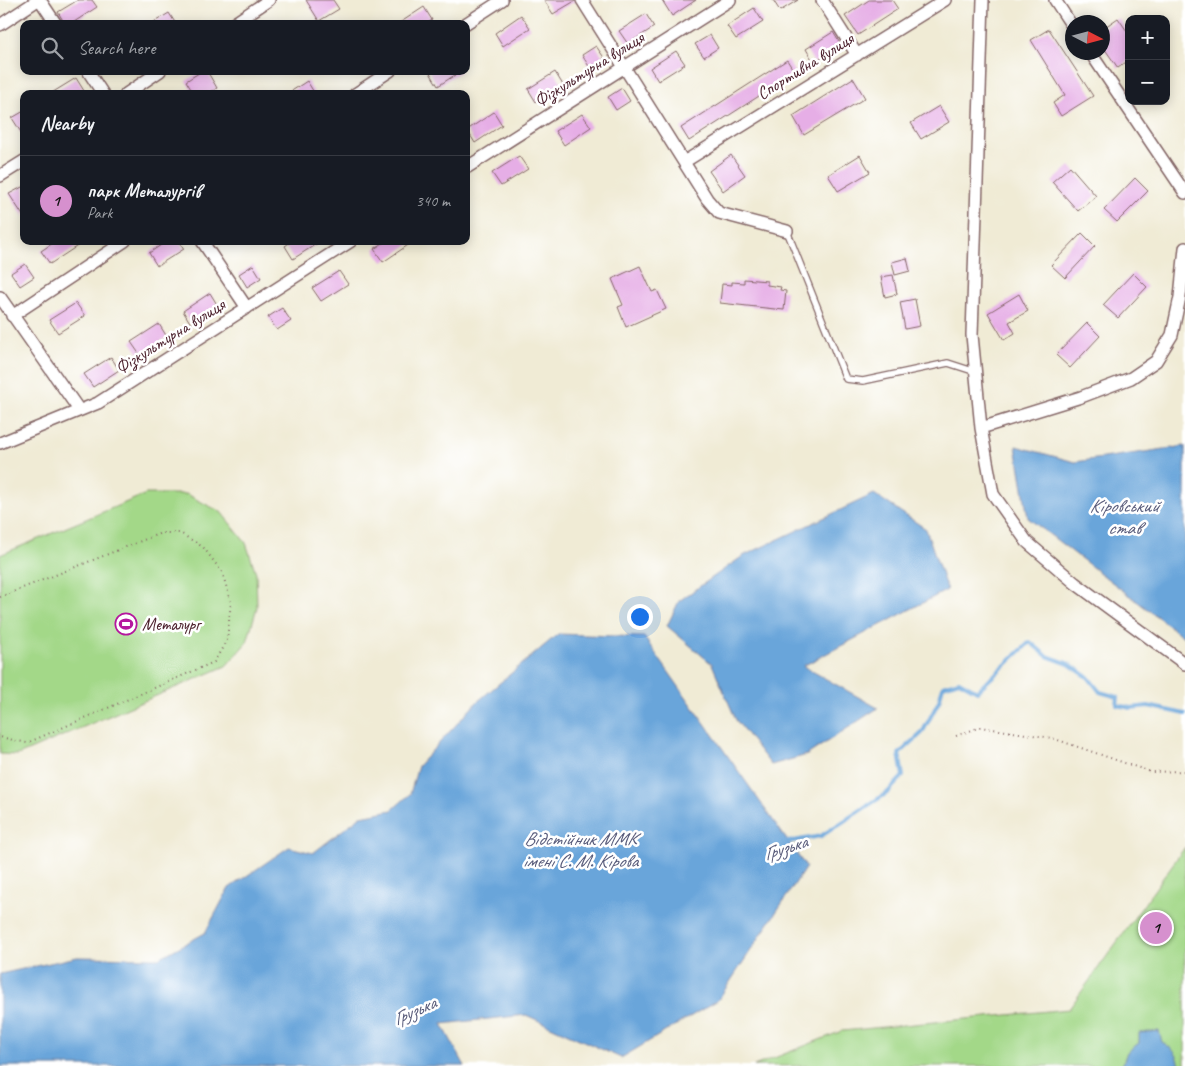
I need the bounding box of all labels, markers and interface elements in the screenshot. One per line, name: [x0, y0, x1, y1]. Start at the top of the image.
north arrow: [1065, 15, 1110, 60]
map controls: [1125, 15, 1170, 105]
button: +: [1125, 15, 1170, 60]
search box: [20, 20, 470, 75]
street label: Фiзкультурна вулиця: [530, 25, 650, 112]
street label: Спортивна вулиця: [752, 27, 859, 104]
icon: search: [38, 34, 66, 62]
text: Search here: [78, 36, 155, 60]
button: −: [1125, 60, 1170, 105]
text: Nearby: [40, 110, 93, 136]
text: парк Металургів: [87, 179, 201, 203]
text: 1: [52, 191, 60, 211]
text: 340 m: [416, 191, 450, 211]
text: Park: [87, 203, 112, 223]
street label: Фiзкультурна вулиця: [111, 292, 231, 379]
water label: Кіровський став: [1089, 494, 1163, 540]
your location: [627, 604, 653, 630]
sports icon: Металург: [114, 612, 138, 636]
place label: Металург: [142, 613, 203, 635]
water label: Відстійник ММК імені С. М. Кірова: [522, 827, 642, 873]
water label: Грузька: [760, 829, 812, 866]
pin: 1: [1140, 909, 1172, 947]
water label: Грузька: [389, 990, 442, 1031]

